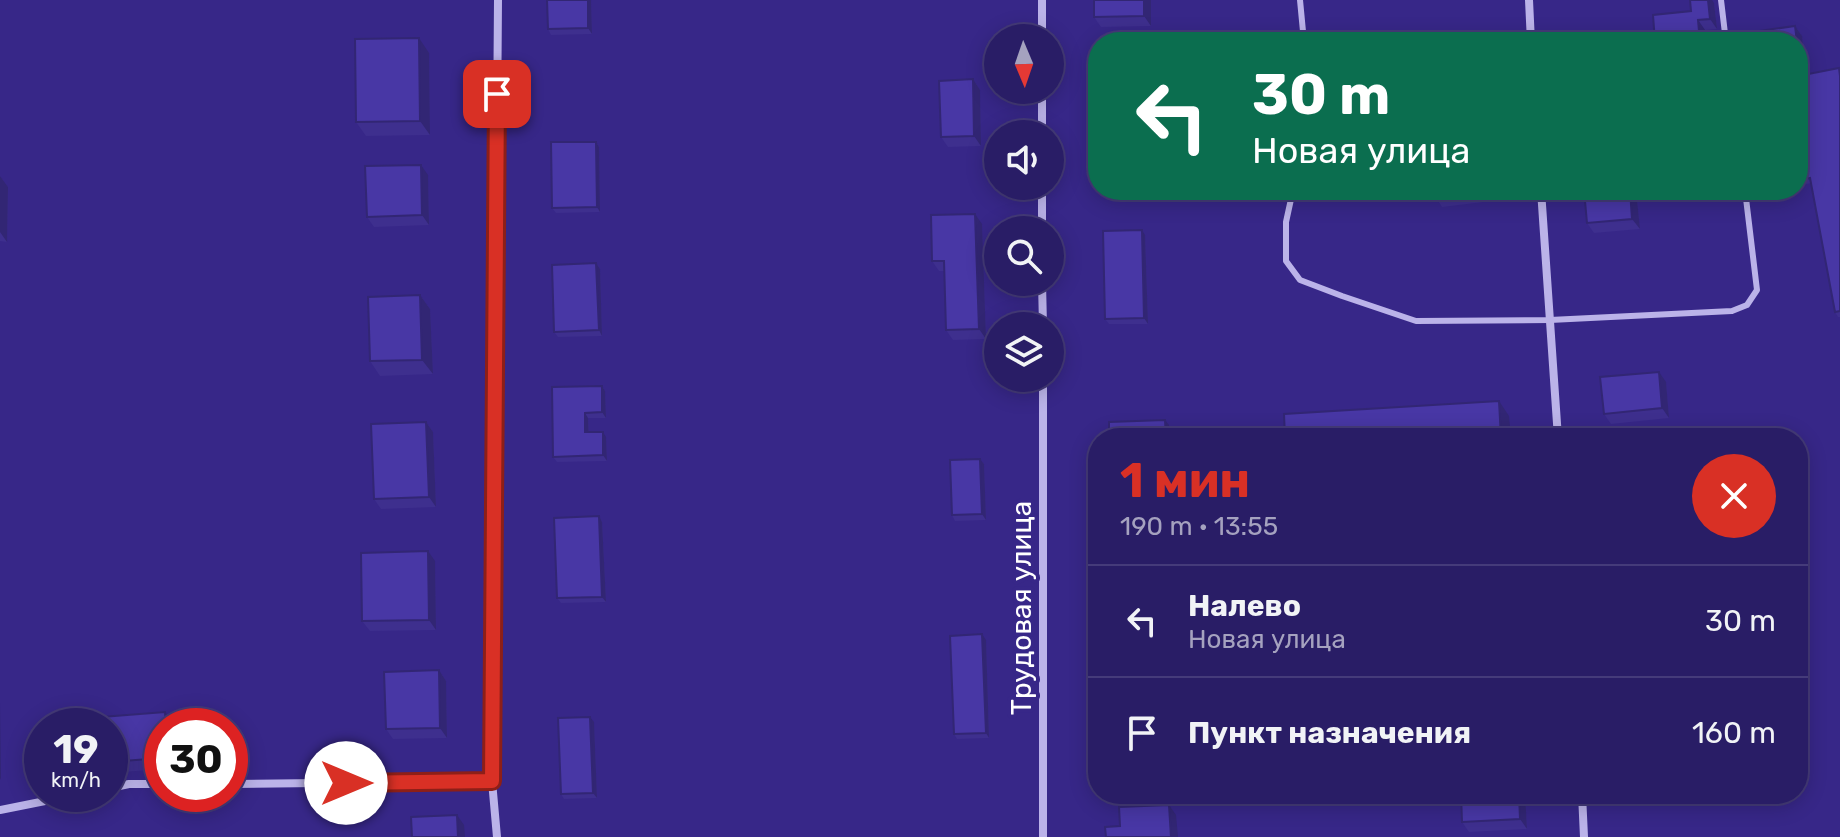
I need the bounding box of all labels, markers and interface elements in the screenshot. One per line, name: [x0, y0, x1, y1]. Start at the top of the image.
north arrow: [984, 24, 1064, 104]
map controls: [984, 24, 1064, 392]
pin: [463, 60, 531, 128]
text: 30 m: [1252, 62, 1390, 128]
icon: left: [1120, 64, 1224, 168]
icon: arrive: [475, 72, 519, 116]
button: sound: [984, 120, 1064, 200]
text: Новая улица: [1252, 129, 1470, 172]
button: search: [984, 216, 1064, 296]
button: layers: [984, 312, 1064, 392]
text: 1 мин: [1120, 452, 1250, 509]
button: close: [1692, 454, 1776, 538]
street label: Трудовая улица: [1005, 501, 1038, 715]
text: 190 m · 13:55: [1120, 511, 1278, 542]
text: Налево: [1188, 588, 1301, 624]
icon: left: [1120, 599, 1164, 643]
text: 30 m: [1705, 603, 1776, 639]
text: Новая улица: [1188, 624, 1346, 655]
speed limit sign: 30: [144, 708, 248, 812]
icon: arrive: [1120, 711, 1164, 755]
text: Пункт назначения: [1188, 715, 1471, 751]
text: 160 m: [1692, 715, 1776, 751]
text: 19: [53, 726, 99, 773]
position arrow: [304, 741, 388, 825]
text: km/h: [51, 768, 101, 792]

